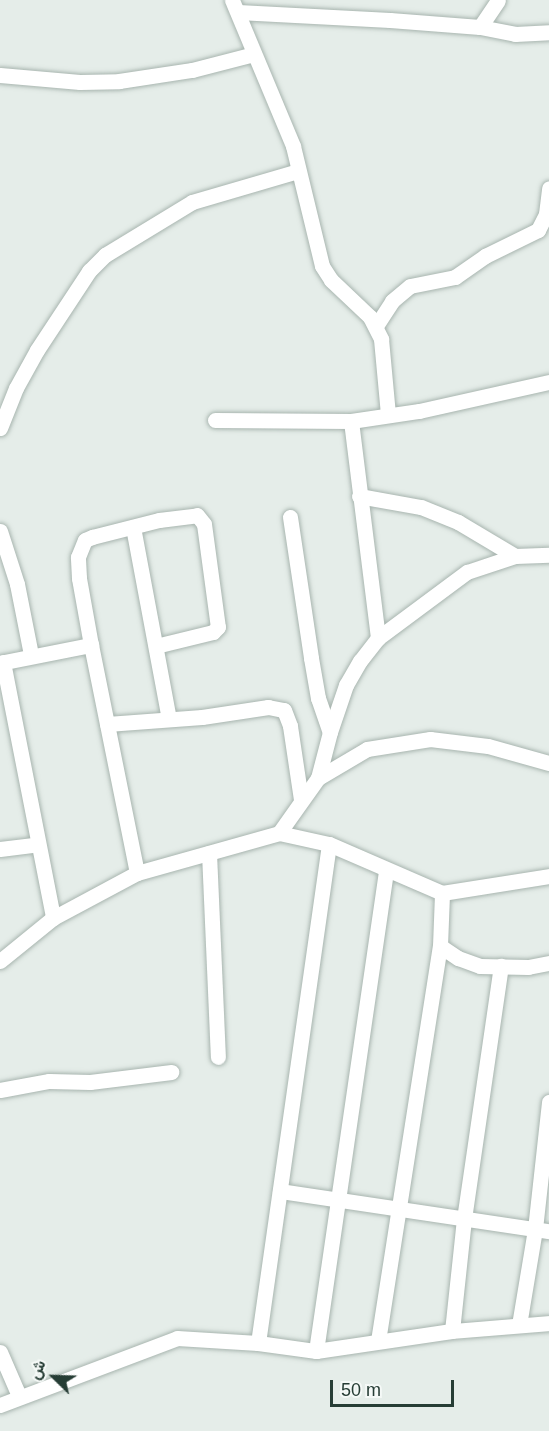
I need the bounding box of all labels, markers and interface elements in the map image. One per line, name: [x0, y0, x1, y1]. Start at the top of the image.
north arrow: [24, 1347, 84, 1407]
text: ش: [25, 1358, 49, 1382]
scale bar: [333, 1368, 458, 1406]
text: 50 m: [341, 1380, 381, 1400]

